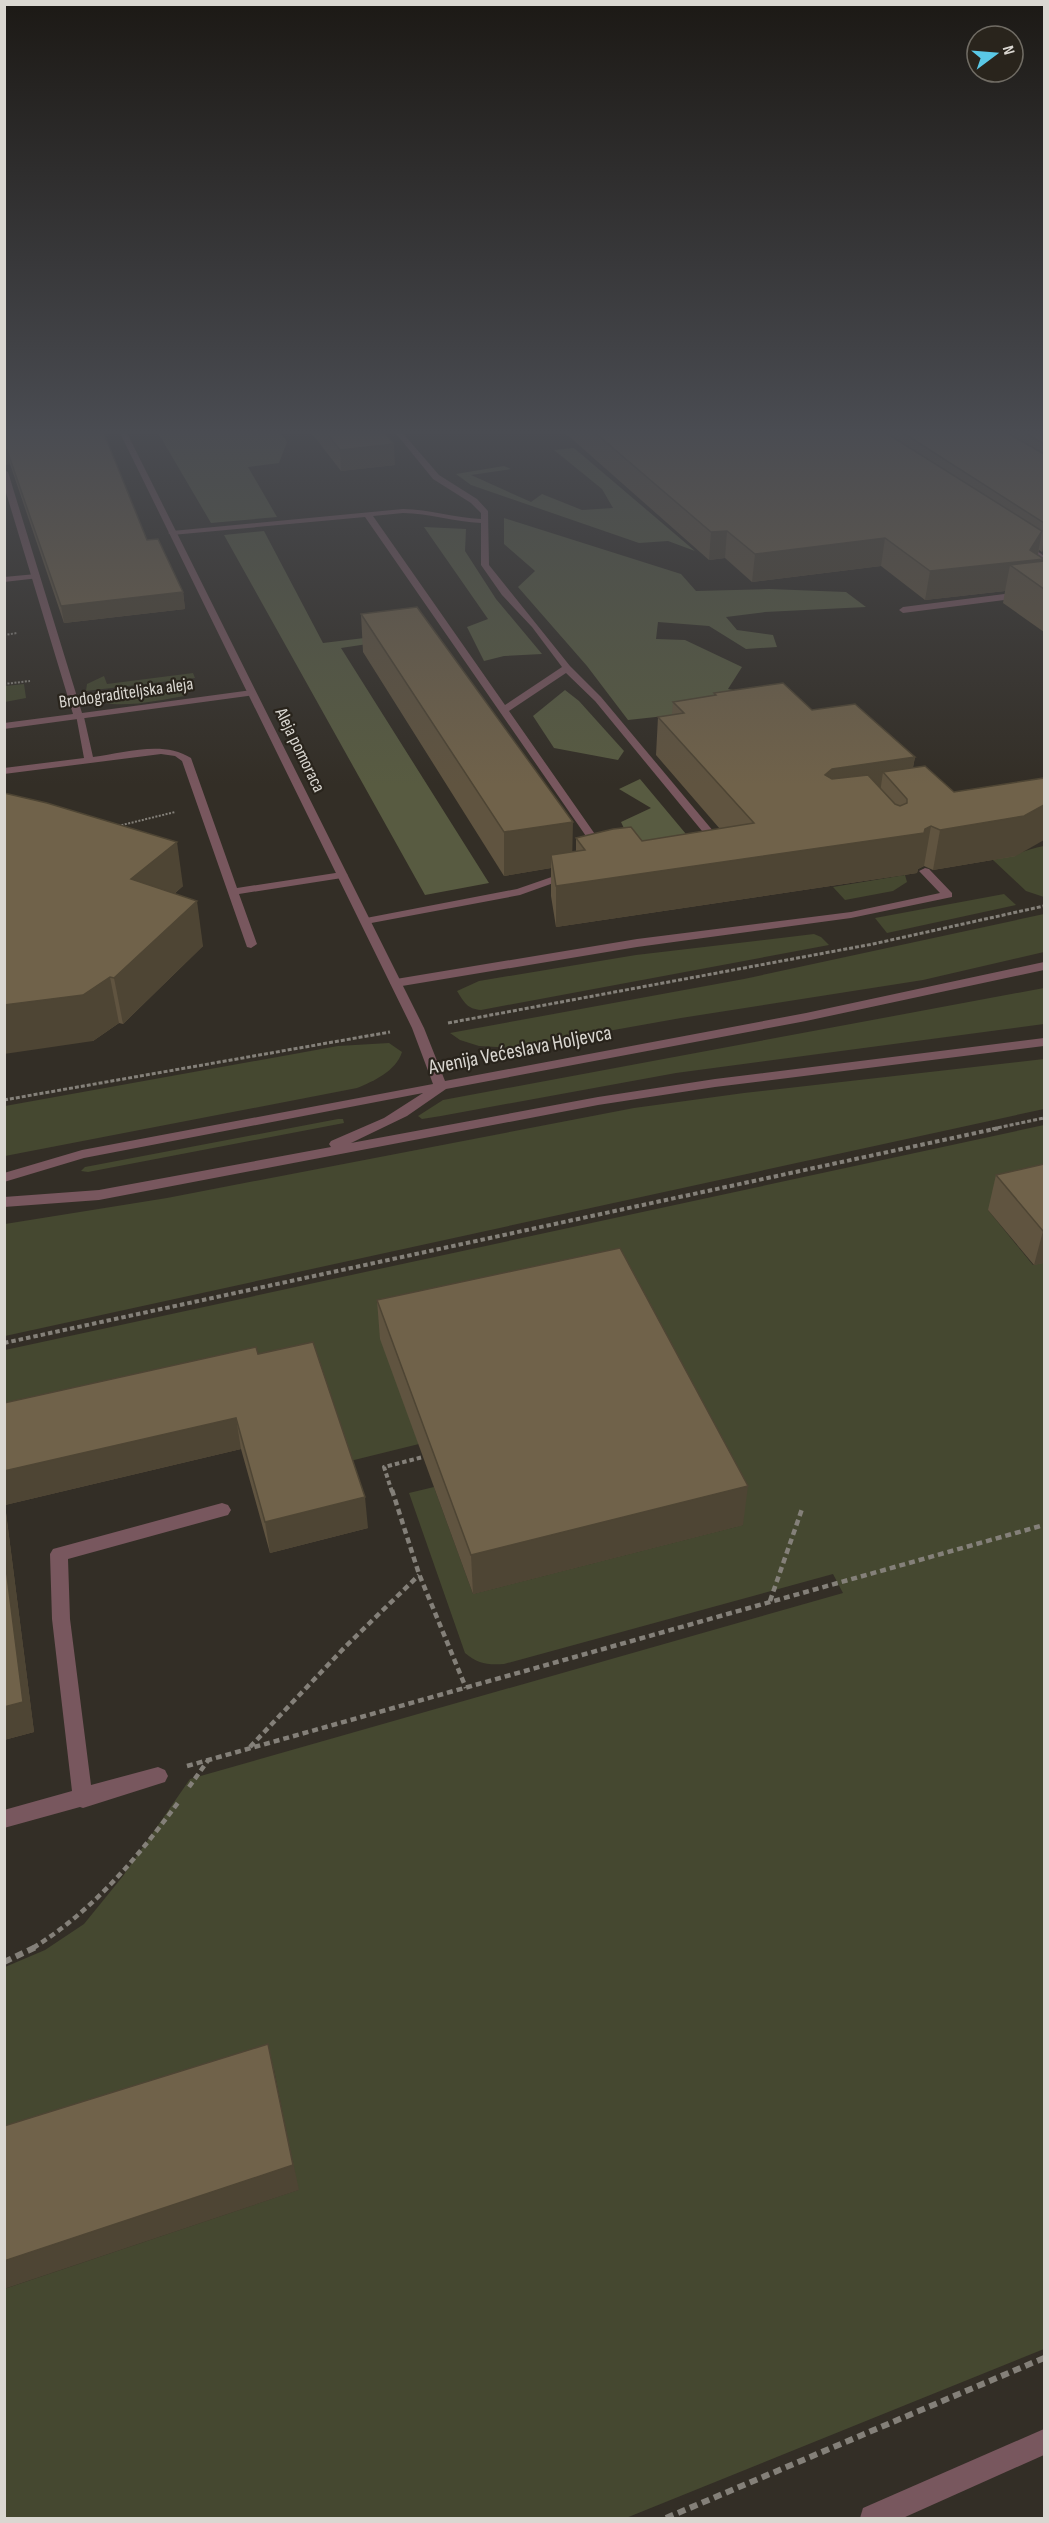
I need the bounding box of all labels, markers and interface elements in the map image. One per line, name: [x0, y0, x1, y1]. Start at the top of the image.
north arrow: [965, 24, 1025, 84]
text: N: [998, 44, 1018, 57]
street label: Brodograditeljska aleja: [57, 673, 195, 713]
street label: Aleja pomoraca: [270, 704, 329, 796]
street label: Avenija Većeslava Holjevca: [425, 1020, 614, 1080]

